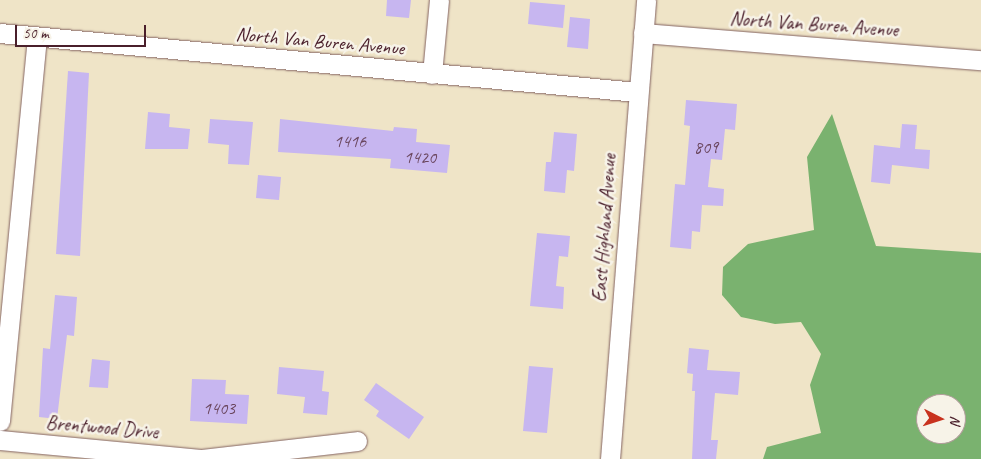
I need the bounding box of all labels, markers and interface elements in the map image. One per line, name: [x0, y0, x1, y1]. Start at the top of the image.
street label: North Van Buren Avenue: [729, 6, 899, 42]
scale bar: [18, 15, 149, 47]
street label: North Van Buren Avenue: [235, 22, 405, 60]
text: 50 m: [23, 24, 49, 43]
house number: 1416: [334, 130, 366, 152]
house number: 809: [694, 136, 718, 158]
house number: 1420: [404, 146, 436, 168]
street label: East Highland Avenue: [587, 153, 621, 303]
north arrow: [916, 394, 966, 444]
house number: 1403: [203, 397, 235, 419]
street label: Brentwood Drive: [45, 410, 159, 444]
text: N: [947, 415, 964, 425]

